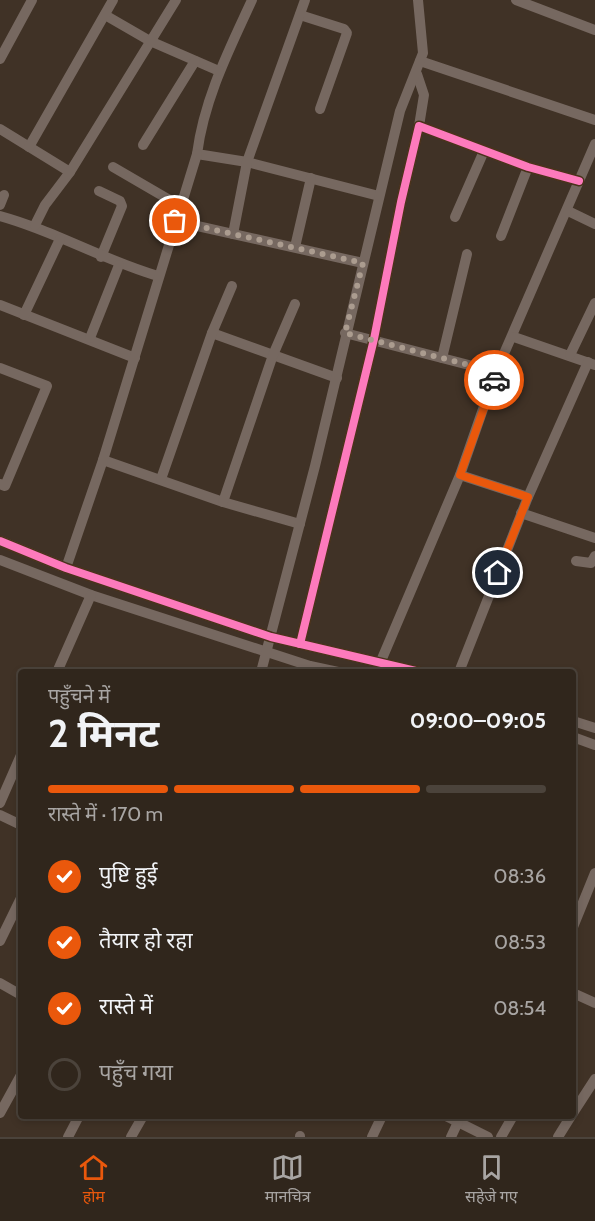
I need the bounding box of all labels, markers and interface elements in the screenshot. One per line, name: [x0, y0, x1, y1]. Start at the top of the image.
pin: [149, 195, 200, 246]
icon: bag: [158, 204, 191, 237]
courier: [464, 350, 524, 410]
icon: car: [478, 364, 511, 397]
pin: [472, 547, 523, 598]
icon: home: [481, 556, 514, 589]
text: पहुँचने में: [48, 684, 110, 708]
text: 09:00–09:05: [410, 707, 546, 734]
text: 2 मिनट: [48, 709, 159, 757]
text: रास्ते में · 170 m: [48, 802, 163, 826]
icon: check: [48, 860, 81, 893]
text: पुष्टि हुई: [99, 861, 157, 888]
text: 08:36: [494, 864, 546, 888]
icon: check: [48, 926, 81, 959]
text: तैयार हो रहा: [99, 927, 193, 954]
text: 08:53: [494, 930, 546, 954]
icon: check: [48, 992, 81, 1025]
text: रास्ते में: [99, 993, 153, 1020]
text: 08:54: [493, 996, 546, 1020]
text: पहुँच गया: [99, 1059, 173, 1086]
tab: होम: [77, 1151, 110, 1209]
tab: मानचित्र: [265, 1151, 311, 1209]
tab: सहेजे गए: [465, 1151, 518, 1209]

